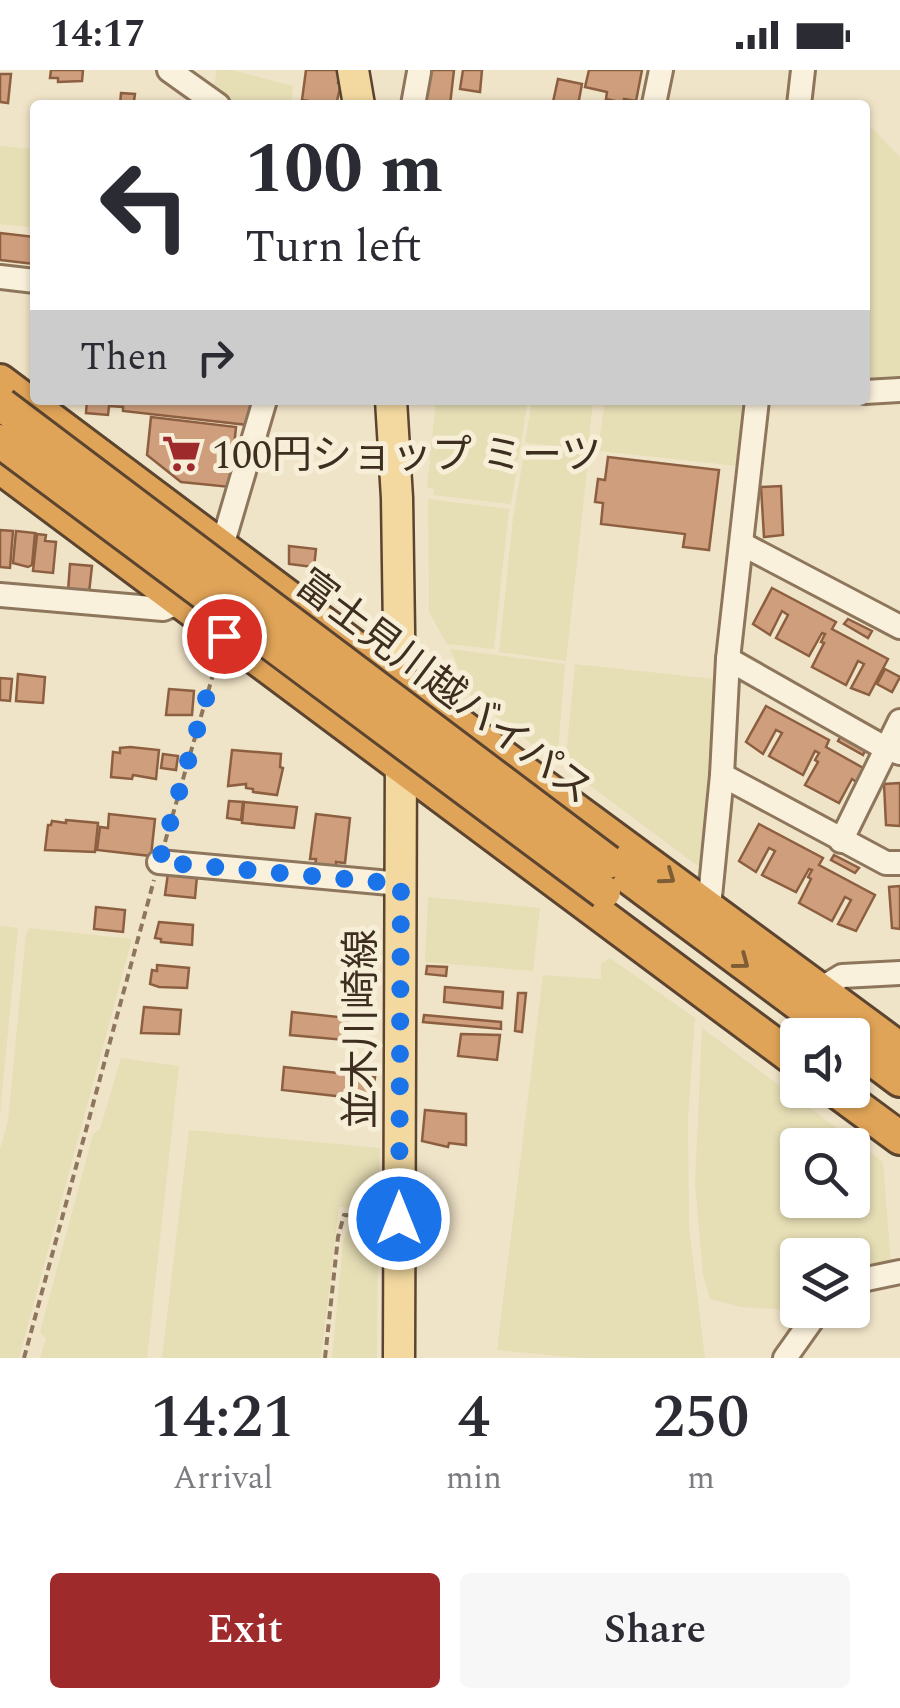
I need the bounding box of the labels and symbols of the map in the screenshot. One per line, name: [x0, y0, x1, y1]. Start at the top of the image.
place label: 100円ショップ ミーツ: [212, 426, 601, 487]
supermarket icon: 100円ショップ ミーツ: [161, 433, 203, 475]
street label: 富士見川越バイパス: [282, 556, 605, 820]
pin: [182, 594, 267, 679]
one-way arrow: [657, 865, 676, 883]
street label: 並木川崎線: [332, 929, 393, 1129]
one-way arrow: [731, 950, 749, 968]
position arrow: [347, 1167, 451, 1271]

